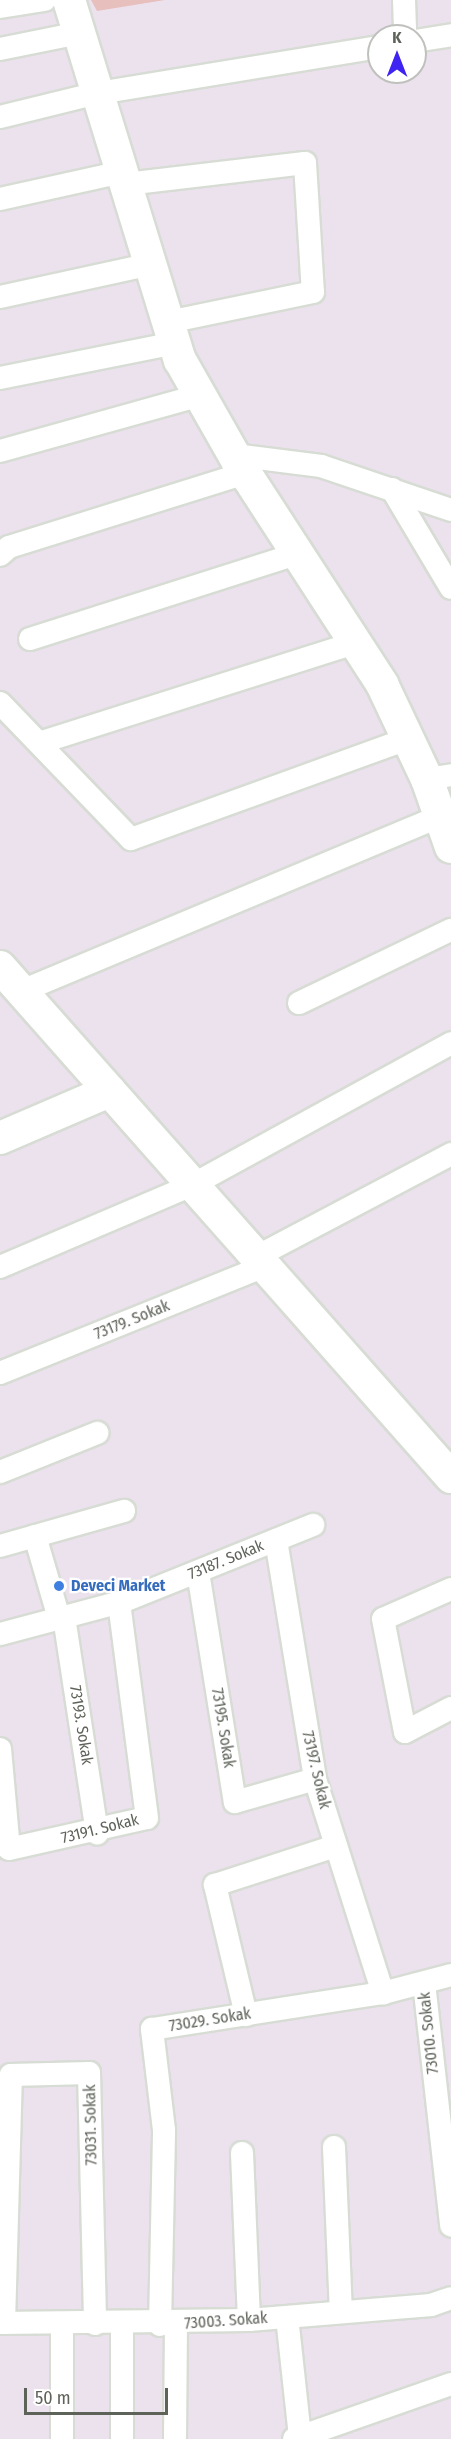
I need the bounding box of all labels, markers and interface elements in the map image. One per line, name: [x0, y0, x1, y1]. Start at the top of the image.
north arrow: [367, 24, 427, 84]
text: K: [392, 28, 402, 47]
street label: 73179. Sokak: [92, 1296, 172, 1344]
street label: 73187. Sokak: [185, 1536, 267, 1584]
place label: Deveci Market: [71, 1576, 165, 1596]
marker: Deveci Market: [52, 1579, 66, 1593]
street label: 73193. Sokak: [65, 1684, 97, 1766]
street label: 73195. Sokak: [207, 1687, 239, 1769]
street label: 73197. Sokak: [298, 1729, 334, 1811]
street label: 73191. Sokak: [59, 1810, 141, 1848]
street label: 73010. Sokak: [415, 1991, 443, 2075]
street label: 73029. Sokak: [168, 2004, 252, 2036]
street label: 73031. Sokak: [81, 2084, 101, 2166]
street label: 73003. Sokak: [184, 2309, 268, 2333]
scale bar: [27, 2376, 171, 2414]
text: 50 m: [35, 2387, 71, 2409]

